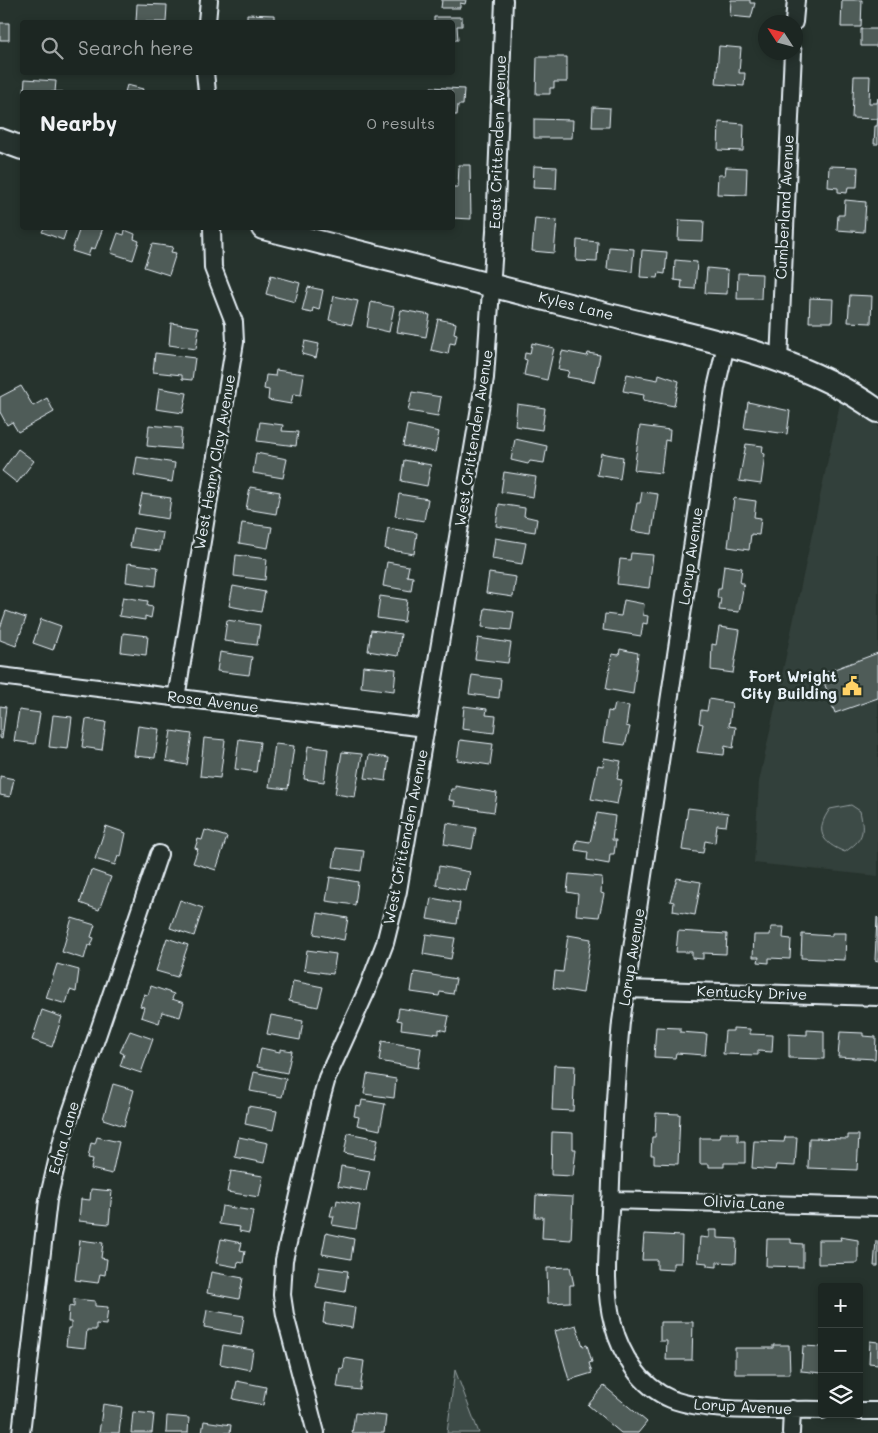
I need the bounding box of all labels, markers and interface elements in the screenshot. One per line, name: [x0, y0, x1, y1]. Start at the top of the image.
north arrow: [758, 15, 803, 60]
search box: [20, 20, 455, 75]
icon: search: [38, 34, 66, 62]
text: Search here: [78, 35, 194, 60]
street label: East Crittenden Avenue: [484, 55, 510, 229]
text: Nearby: [40, 109, 117, 136]
text: 0 results: [367, 112, 435, 133]
street label: Cumberland Avenue: [770, 134, 798, 280]
street label: Kyles Lane: [537, 286, 616, 324]
street label: West Crittenden Avenue: [449, 348, 497, 528]
street label: West Henry Clay Avenue: [189, 372, 239, 551]
street label: Lorup Avenue: [673, 506, 707, 606]
place label: Fort Wright City Building: [741, 666, 837, 703]
public building icon: Fort Wright City Building: [841, 675, 863, 697]
street label: Rosa Avenue: [166, 685, 260, 717]
street label: West Crittenden Avenue: [378, 747, 432, 926]
street label: Lorup Avenue: [613, 907, 649, 1007]
street label: Kentucky Drive: [696, 980, 808, 1004]
street label: Edna Lane: [43, 1099, 83, 1177]
street label: Olivia Lane: [703, 1191, 785, 1213]
map controls: [818, 1283, 863, 1418]
button: +: [818, 1283, 863, 1328]
button: −: [818, 1328, 863, 1373]
button: layers: [818, 1373, 863, 1418]
street label: Lorup Avenue: [693, 1393, 793, 1419]

